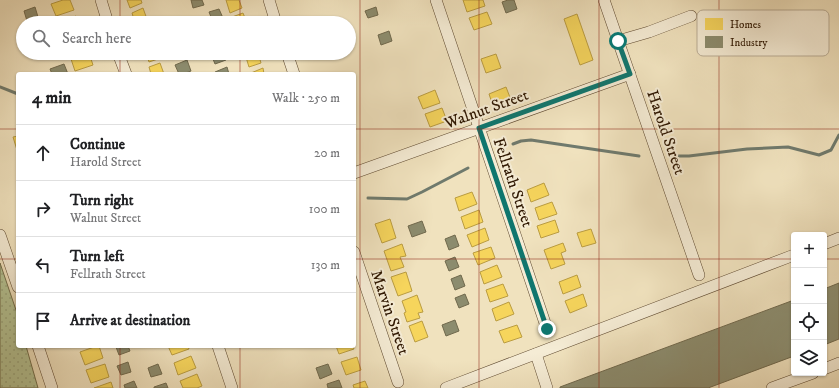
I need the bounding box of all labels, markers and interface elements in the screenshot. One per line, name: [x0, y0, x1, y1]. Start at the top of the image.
legend: [697, 10, 829, 56]
search box: [16, 16, 356, 60]
text: Homes: [730, 18, 761, 32]
icon: search: [30, 27, 52, 49]
text: Search here: [62, 29, 131, 48]
route start: [609, 32, 627, 50]
text: Industry: [730, 36, 768, 50]
street label: Walnut Street: [441, 85, 531, 134]
text: 4 min: [32, 87, 71, 109]
street label: Harold Street: [642, 87, 690, 177]
text: Walk · 250 m: [272, 90, 340, 106]
text: Continue: [70, 135, 125, 154]
street label: Fellrath Street: [488, 135, 538, 230]
icon: ahead: [32, 142, 54, 164]
text: 20 m: [314, 145, 340, 161]
text: Harold Street: [70, 154, 141, 170]
text: Turn right: [70, 191, 133, 210]
icon: right: [32, 198, 54, 220]
text: 100 m: [309, 201, 340, 217]
text: Walnut Street: [70, 210, 141, 226]
map controls: [791, 232, 827, 376]
button: +: [791, 232, 827, 268]
text: Turn left: [70, 247, 124, 266]
icon: left: [32, 254, 54, 276]
text: 130 m: [311, 257, 340, 273]
text: Fellrath Street: [70, 266, 146, 282]
street label: Marvin Street: [366, 267, 414, 357]
button: −: [791, 268, 827, 304]
button: locate: [791, 304, 827, 340]
icon: arrive: [32, 310, 54, 332]
text: Arrive at destination: [70, 311, 190, 330]
route end: [538, 320, 556, 338]
button: layers: [791, 340, 827, 376]

